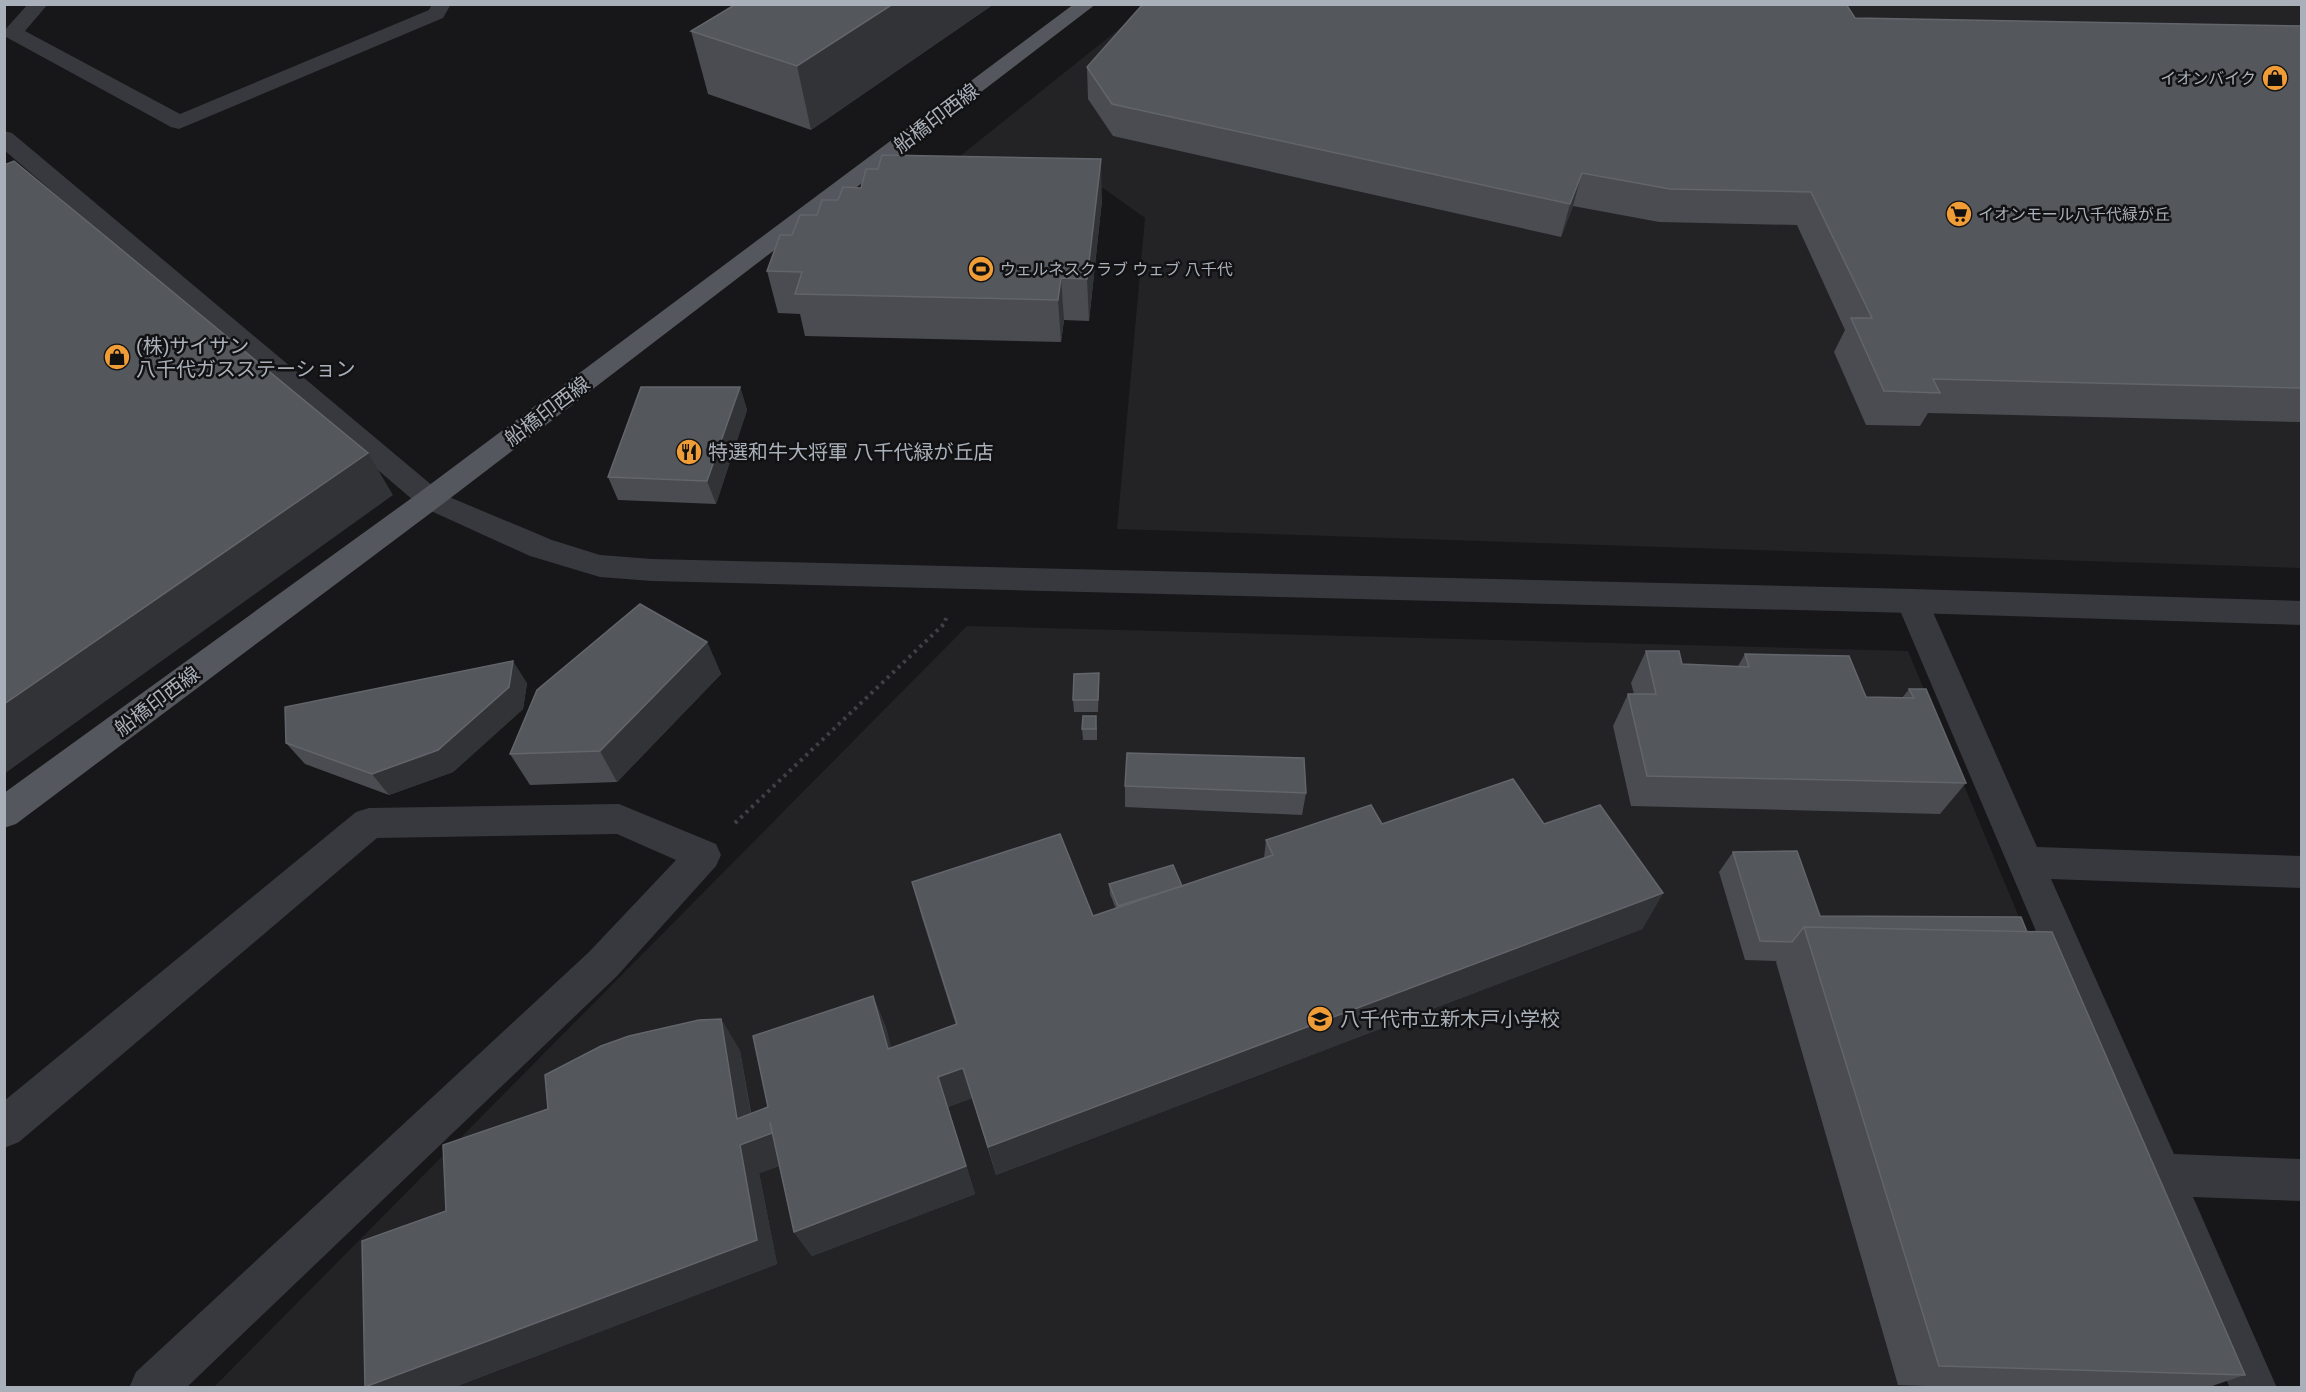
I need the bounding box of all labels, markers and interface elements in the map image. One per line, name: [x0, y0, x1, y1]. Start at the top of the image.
shop icon: イオンバイク: [2260, 63, 2290, 93]
place label: イオンバイク: [2160, 70, 2256, 87]
street label: 船橋印西線: [889, 79, 983, 157]
supermarket icon: イオンモール八千代緑が丘: [1944, 199, 1974, 229]
place label: イオンモール八千代緑が丘: [1978, 206, 2170, 223]
sports icon: ウェルネスクラブ ウェブ 八千代: [966, 254, 996, 284]
place label: ウェルネスクラブ ウェブ 八千代: [1000, 261, 1233, 278]
place label: (株)サイサン 八千代ガスステーション: [136, 335, 356, 380]
shop icon: (株)サイサン 八千代ガスステーション: [102, 342, 132, 372]
street label: 船橋印西線: [500, 372, 594, 450]
restaurant icon: 特選和牛大将軍 八千代緑が丘店: [674, 437, 704, 467]
place label: 特選和牛大将軍 八千代緑が丘店: [708, 441, 994, 463]
street label: 船橋印西線: [110, 662, 204, 740]
school or university icon: 八千代市立新木戸小学校: [1305, 1004, 1335, 1034]
place label: 八千代市立新木戸小学校: [1340, 1008, 1560, 1030]

